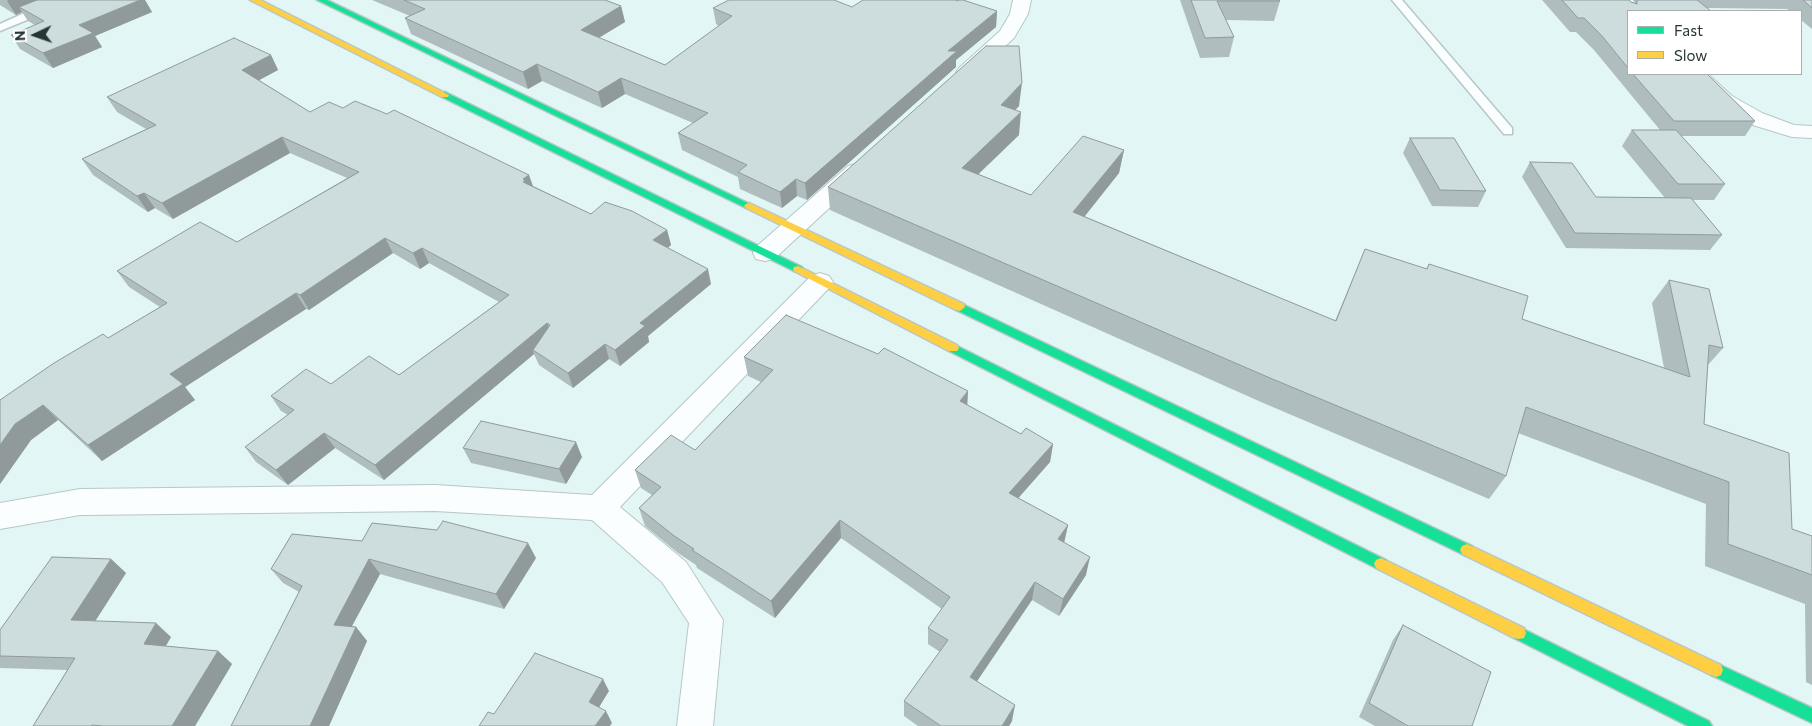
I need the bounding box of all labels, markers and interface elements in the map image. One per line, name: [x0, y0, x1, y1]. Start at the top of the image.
north arrow: [10, 10, 60, 60]
legend: [1627, 10, 1802, 75]
text: Fast: [1674, 21, 1703, 39]
text: N: [11, 30, 28, 41]
text: Slow: [1674, 46, 1707, 64]

